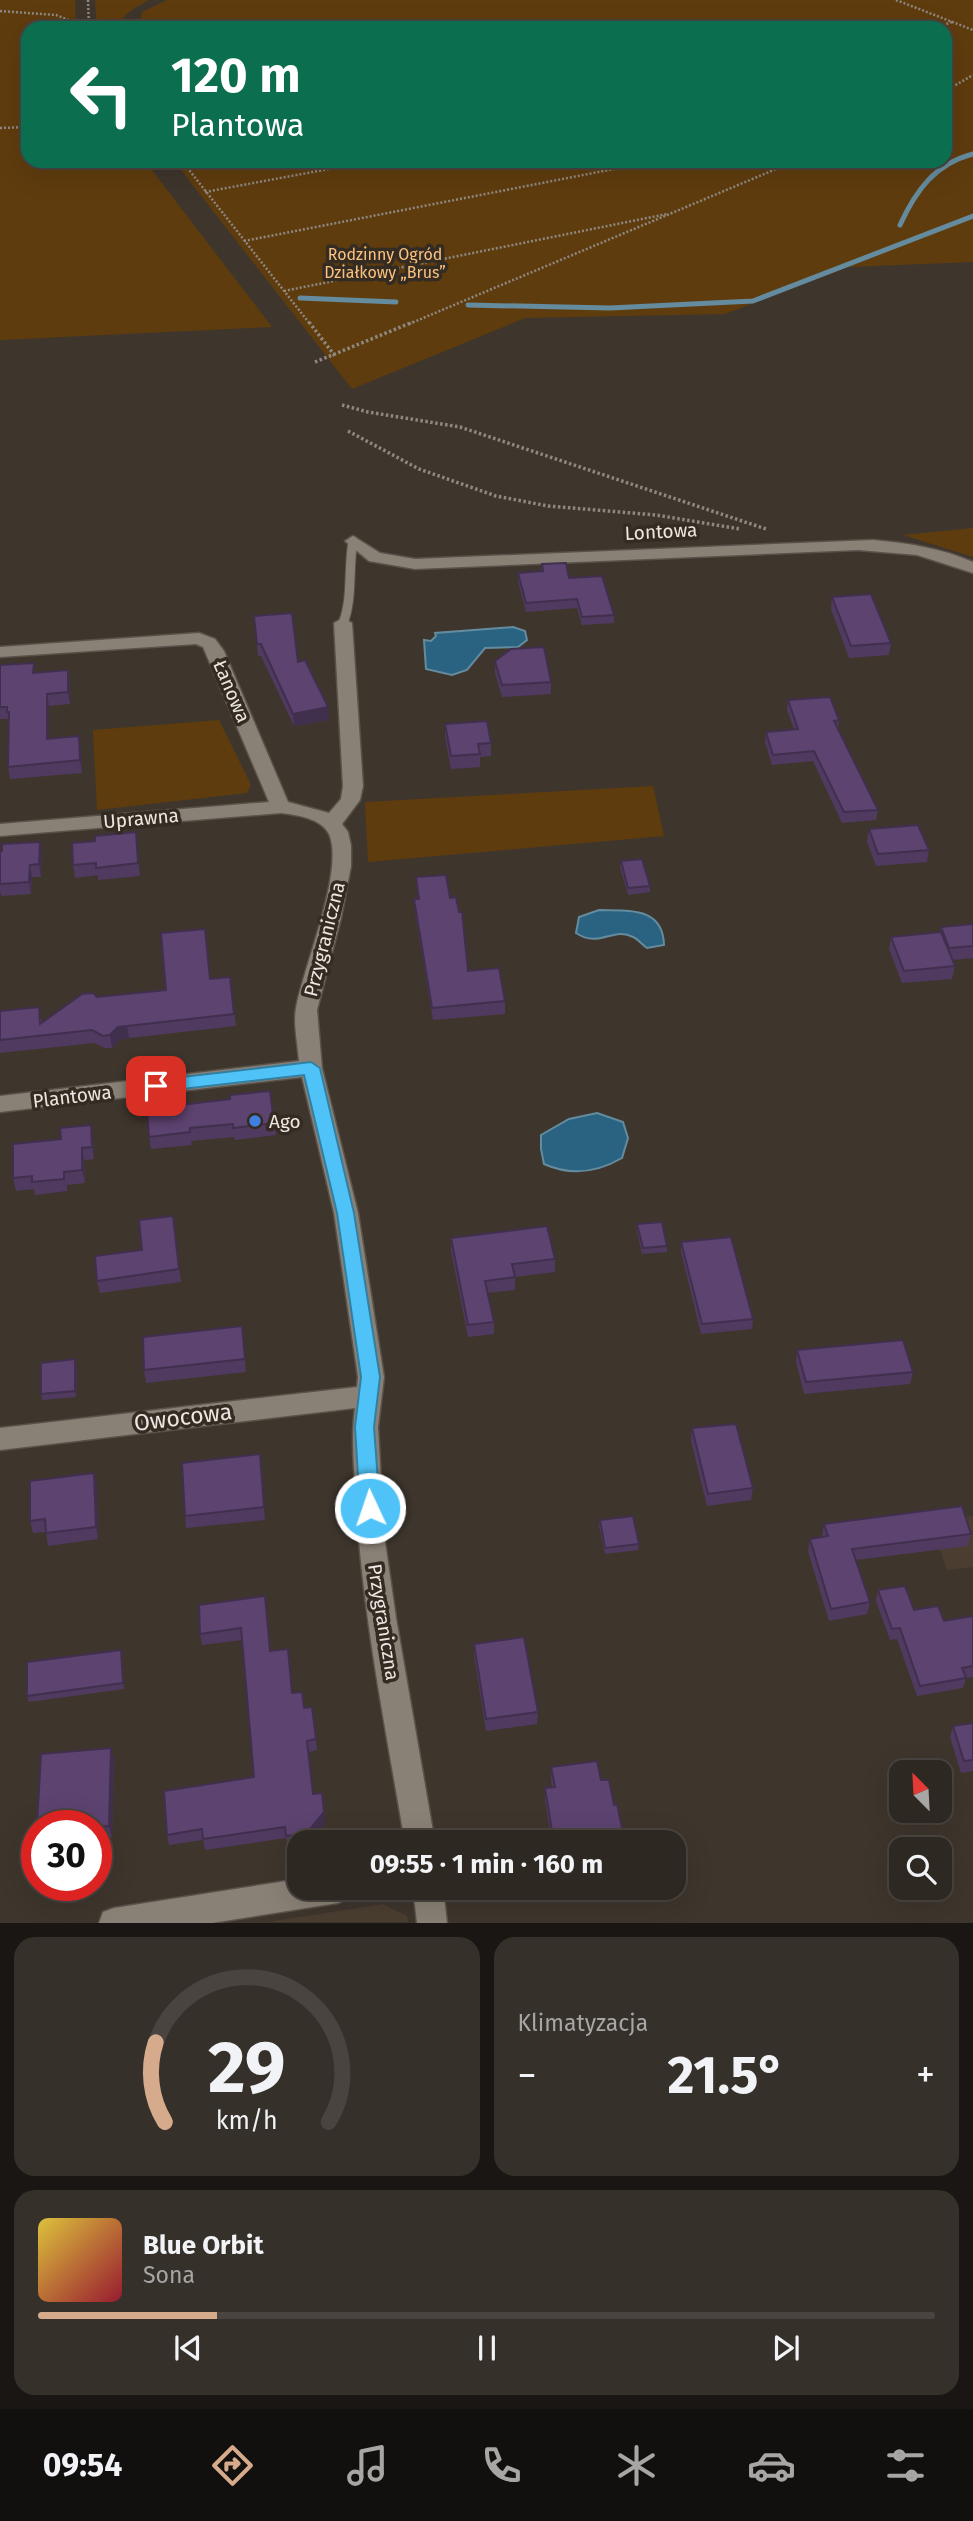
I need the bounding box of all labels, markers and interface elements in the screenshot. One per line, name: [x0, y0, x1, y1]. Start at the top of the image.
text: 120 m: [171, 46, 301, 105]
icon: left: [56, 49, 147, 140]
text: Plantowa: [171, 106, 304, 144]
park label: Rodzinny Ogród Działkowy „Brus”: [324, 245, 446, 282]
street label: Lontowa: [624, 518, 698, 545]
street label: Łanowa: [208, 656, 255, 726]
street label: Uprawna: [102, 804, 180, 833]
street label: Przygraniczna: [299, 879, 350, 999]
pin: [126, 1056, 186, 1116]
icon: arrive: [137, 1067, 175, 1105]
street label: Plantowa: [31, 1080, 113, 1113]
place label: Ago: [269, 1110, 301, 1133]
marker: Ago: [247, 1113, 263, 1129]
street label: Owocowa: [132, 1397, 234, 1437]
position arrow: [333, 1471, 407, 1545]
street label: Przygraniczna: [363, 1562, 404, 1682]
north arrow: [889, 1760, 952, 1824]
map controls: [889, 1760, 952, 1900]
speed limit sign: 30: [21, 1810, 112, 1901]
button: search: [889, 1837, 952, 1900]
text: 09:55 · 1 min · 160 m: [370, 1849, 603, 1880]
text: Klimatyzacja: [518, 2009, 648, 2037]
text: 29: [208, 2025, 286, 2112]
text: 21.5°: [668, 2044, 785, 2107]
text: −: [518, 2052, 537, 2098]
text: +: [916, 2052, 935, 2098]
text: km/h: [216, 2106, 278, 2136]
text: Blue Orbit: [143, 2230, 263, 2261]
text: Sona: [143, 2261, 195, 2289]
icon: previous: [169, 2329, 207, 2367]
icon: pause: [468, 2329, 506, 2367]
icon: next: [767, 2329, 805, 2367]
icon: directions: [208, 2441, 257, 2490]
icon: music: [343, 2441, 392, 2490]
icon: phone: [477, 2441, 526, 2490]
icon: climate: [612, 2441, 661, 2490]
icon: car: [747, 2441, 796, 2490]
icon: filters: [881, 2441, 930, 2490]
text: 09:54: [43, 2446, 122, 2484]

